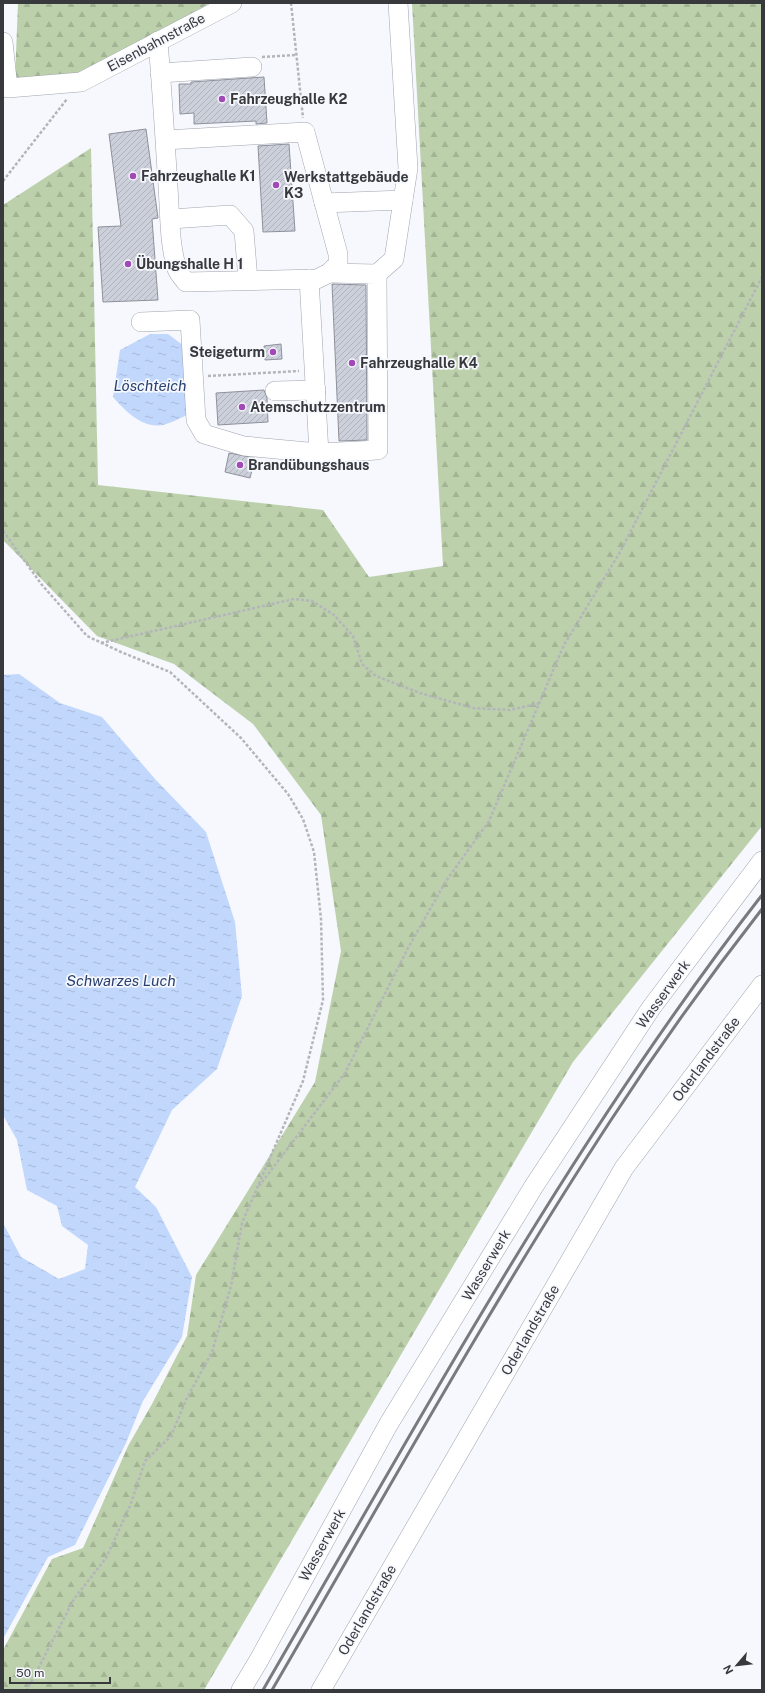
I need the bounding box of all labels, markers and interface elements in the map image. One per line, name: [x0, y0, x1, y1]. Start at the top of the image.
street label: Eisenbahnstraße: [104, 9, 208, 75]
place label: Fahrzeughalle K2: [230, 91, 347, 107]
marker: Fahrzeughalle K2: [217, 94, 227, 104]
place label: Fahrzeughalle K1: [141, 168, 255, 184]
place label: Werkstattgebäude K3: [284, 169, 409, 201]
marker: Fahrzeughalle K1: [128, 171, 138, 181]
marker: Werkstattgebäude K3: [271, 180, 281, 190]
place label: Übungshalle H 1: [136, 255, 243, 272]
marker: Übungshalle H 1: [123, 259, 133, 269]
place label: Steigeturm: [189, 344, 265, 360]
marker: Steigeturm: [268, 347, 278, 357]
place label: Fahrzeughalle K4: [360, 355, 478, 371]
marker: Fahrzeughalle K4: [347, 358, 357, 368]
water label: Löschteich: [114, 377, 186, 394]
place label: Atemschutzzentrum: [250, 399, 386, 415]
marker: Atemschutzzentrum: [237, 402, 247, 412]
place label: Brandübungshaus: [248, 457, 369, 473]
marker: Brandübungshaus: [235, 460, 245, 470]
street label: Wasserwerk: [633, 957, 693, 1031]
water label: Schwarzes Luch: [66, 972, 176, 989]
street label: Oderlandstraße: [669, 1013, 743, 1104]
street label: Wasserwerk: [458, 1226, 514, 1303]
street label: Oderlandstraße: [498, 1282, 562, 1378]
street label: Wasserwerk: [296, 1506, 348, 1584]
street label: Oderlandstraße: [335, 1562, 399, 1658]
north arrow: [717, 1645, 757, 1685]
scale bar: [10, 1659, 110, 1685]
text: N: [721, 1663, 735, 1676]
text: 50 m: [16, 1666, 44, 1680]

